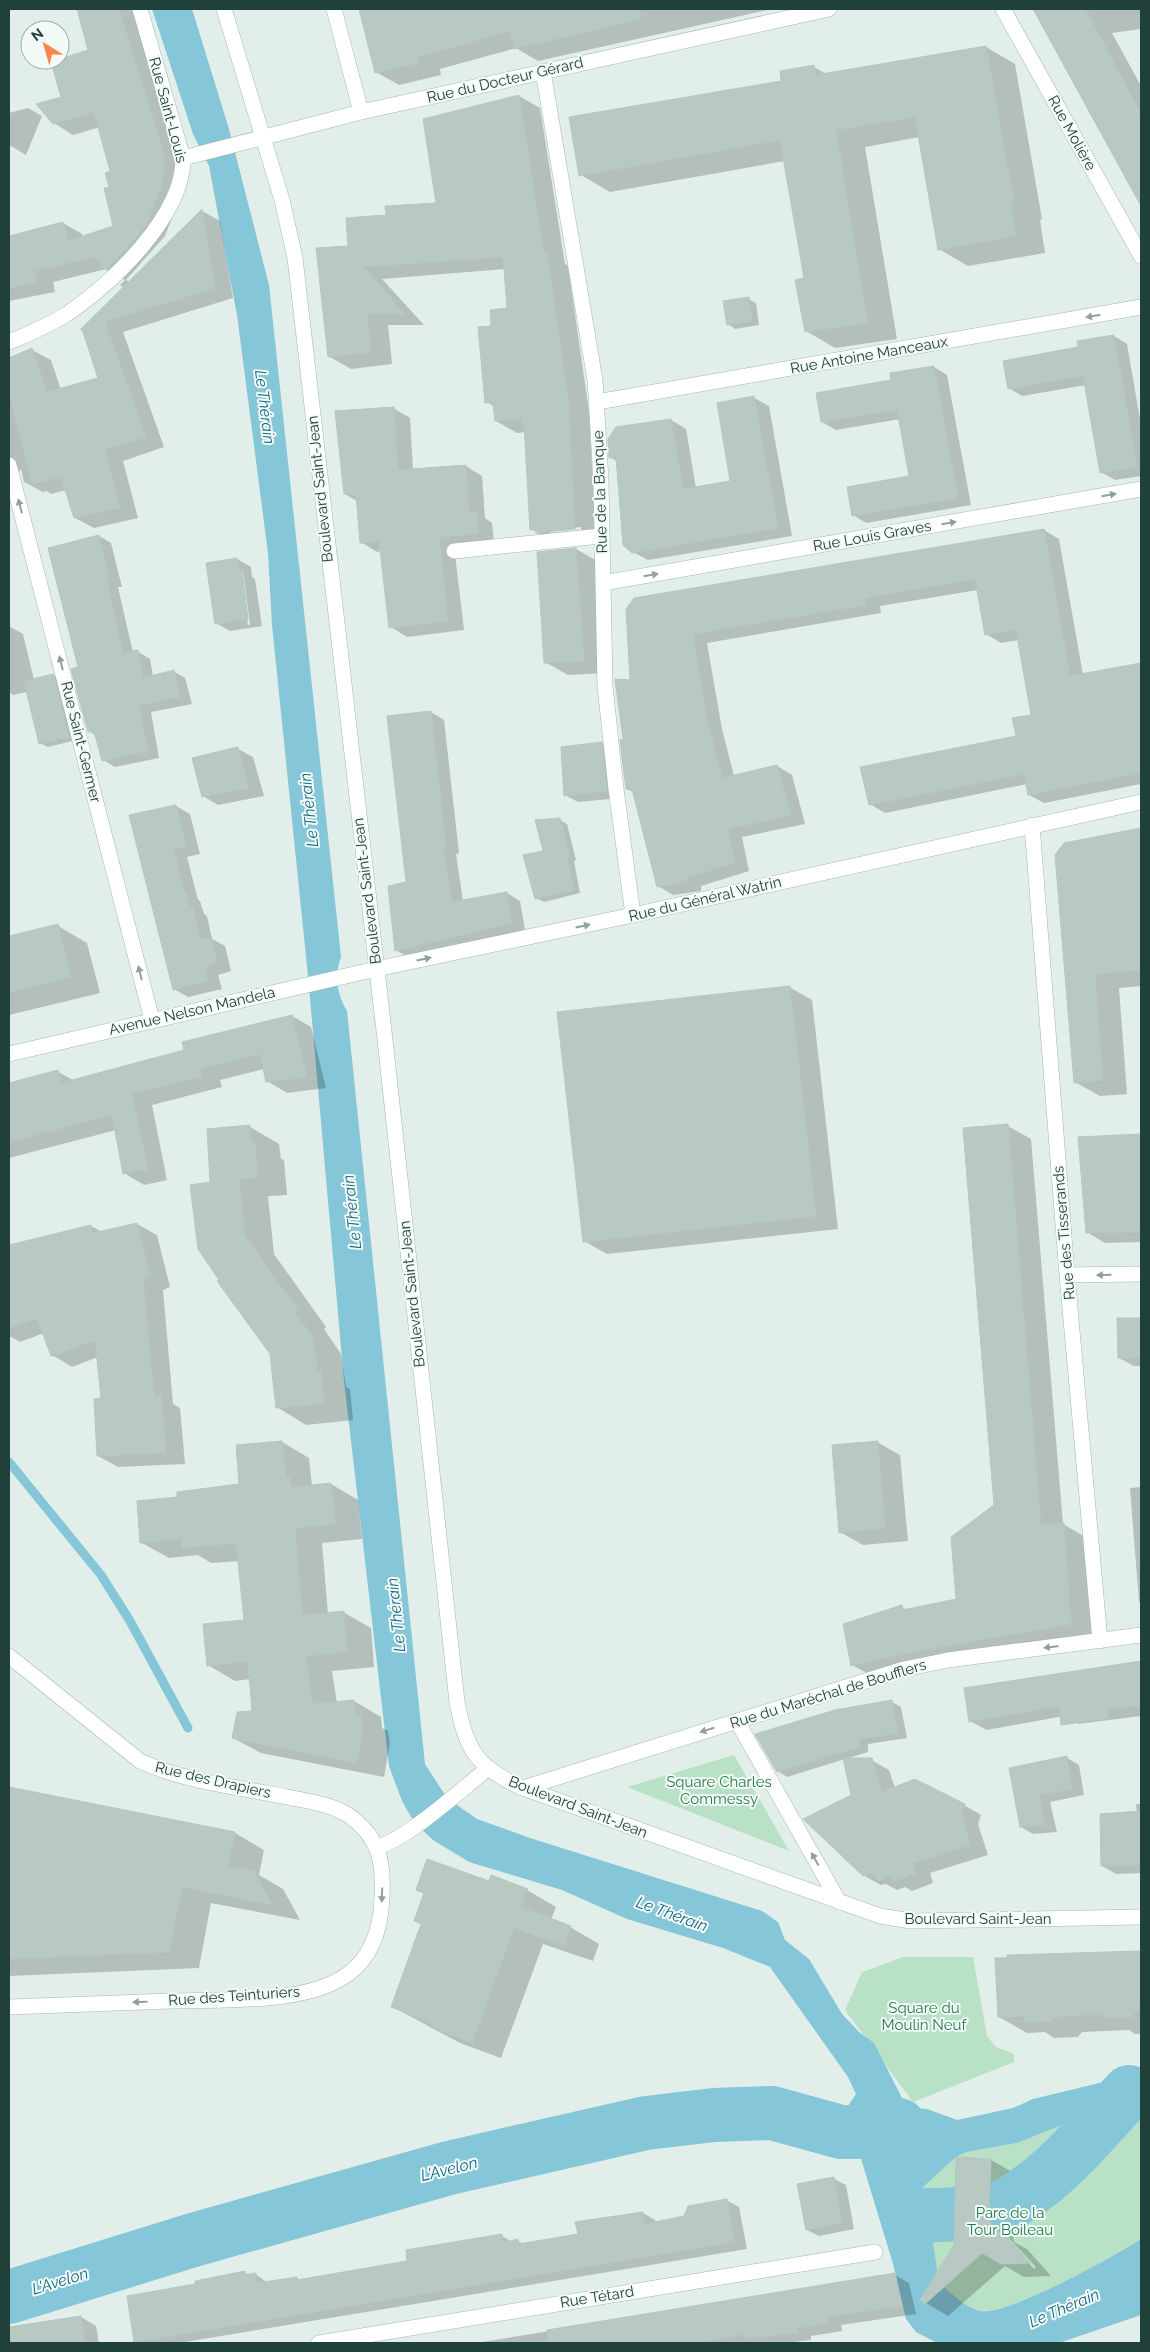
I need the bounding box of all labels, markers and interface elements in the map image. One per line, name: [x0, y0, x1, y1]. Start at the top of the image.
north arrow: [20, 20, 70, 70]
text: N: [28, 25, 46, 44]
street label: Rue du Docteur Gérard: [425, 53, 585, 107]
street label: Rue Saint-Louis: [145, 55, 191, 165]
street label: Rue Molière: [1044, 92, 1100, 174]
one-way arrow: [1085, 312, 1101, 320]
street label: Rue Antoine Manceaux: [789, 332, 950, 378]
water label: Le Thérain: [251, 369, 279, 445]
street label: Boulevard Saint-Jean: [303, 415, 337, 563]
street label: Rue de la Banque: [589, 430, 611, 554]
one-way arrow: [1101, 490, 1117, 498]
one-way arrow: [15, 498, 23, 513]
street label: Rue Louis Graves: [812, 517, 932, 555]
one-way arrow: [941, 518, 957, 526]
one-way arrow: [643, 570, 659, 578]
one-way arrow: [57, 655, 65, 670]
street label: Rue Saint-Germer: [57, 679, 105, 805]
water label: Le Thérain: [296, 772, 322, 848]
street label: Boulevard Saint-Jean: [349, 817, 385, 965]
street label: Rue du Général Watrin: [627, 873, 783, 925]
one-way arrow: [575, 921, 591, 929]
one-way arrow: [417, 955, 432, 963]
one-way arrow: [136, 965, 144, 980]
street label: Avenue Nelson Mandela: [107, 983, 277, 1039]
street label: Rue des Tisserands: [1049, 1165, 1079, 1301]
water label: Le Thérain: [339, 1174, 365, 1250]
street label: Boulevard Saint-Jean: [395, 1220, 429, 1368]
one-way arrow: [1096, 1271, 1112, 1279]
water label: Le Thérain: [383, 1577, 409, 1653]
one-way arrow: [1043, 1643, 1059, 1651]
street label: Rue du Maréchal de Boufflers: [728, 1656, 928, 1732]
one-way arrow: [700, 1727, 715, 1735]
street label: Rue des Drapiers: [153, 1758, 273, 1802]
street label: Boulevard Saint-Jean: [506, 1772, 650, 1842]
park label: Square Charles Commessy: [666, 1773, 772, 1808]
one-way arrow: [811, 1852, 819, 1867]
one-way arrow: [378, 1887, 386, 1903]
water label: Le Thérain: [634, 1892, 710, 1936]
street label: Boulevard Saint-Jean: [904, 1910, 1052, 1928]
street label: Rue des Teinturiers: [168, 1982, 300, 2010]
one-way arrow: [131, 1998, 147, 2006]
park label: Square du Moulin Neuf: [882, 1999, 968, 2034]
water label: L'Avelon: [419, 2153, 479, 2185]
park label: Parc de la Tour Boileau: [967, 2204, 1053, 2239]
water label: L'Avelon: [30, 2263, 91, 2299]
street label: Rue Tétard: [559, 2282, 635, 2312]
water label: Le Thérain: [1026, 2285, 1102, 2331]

